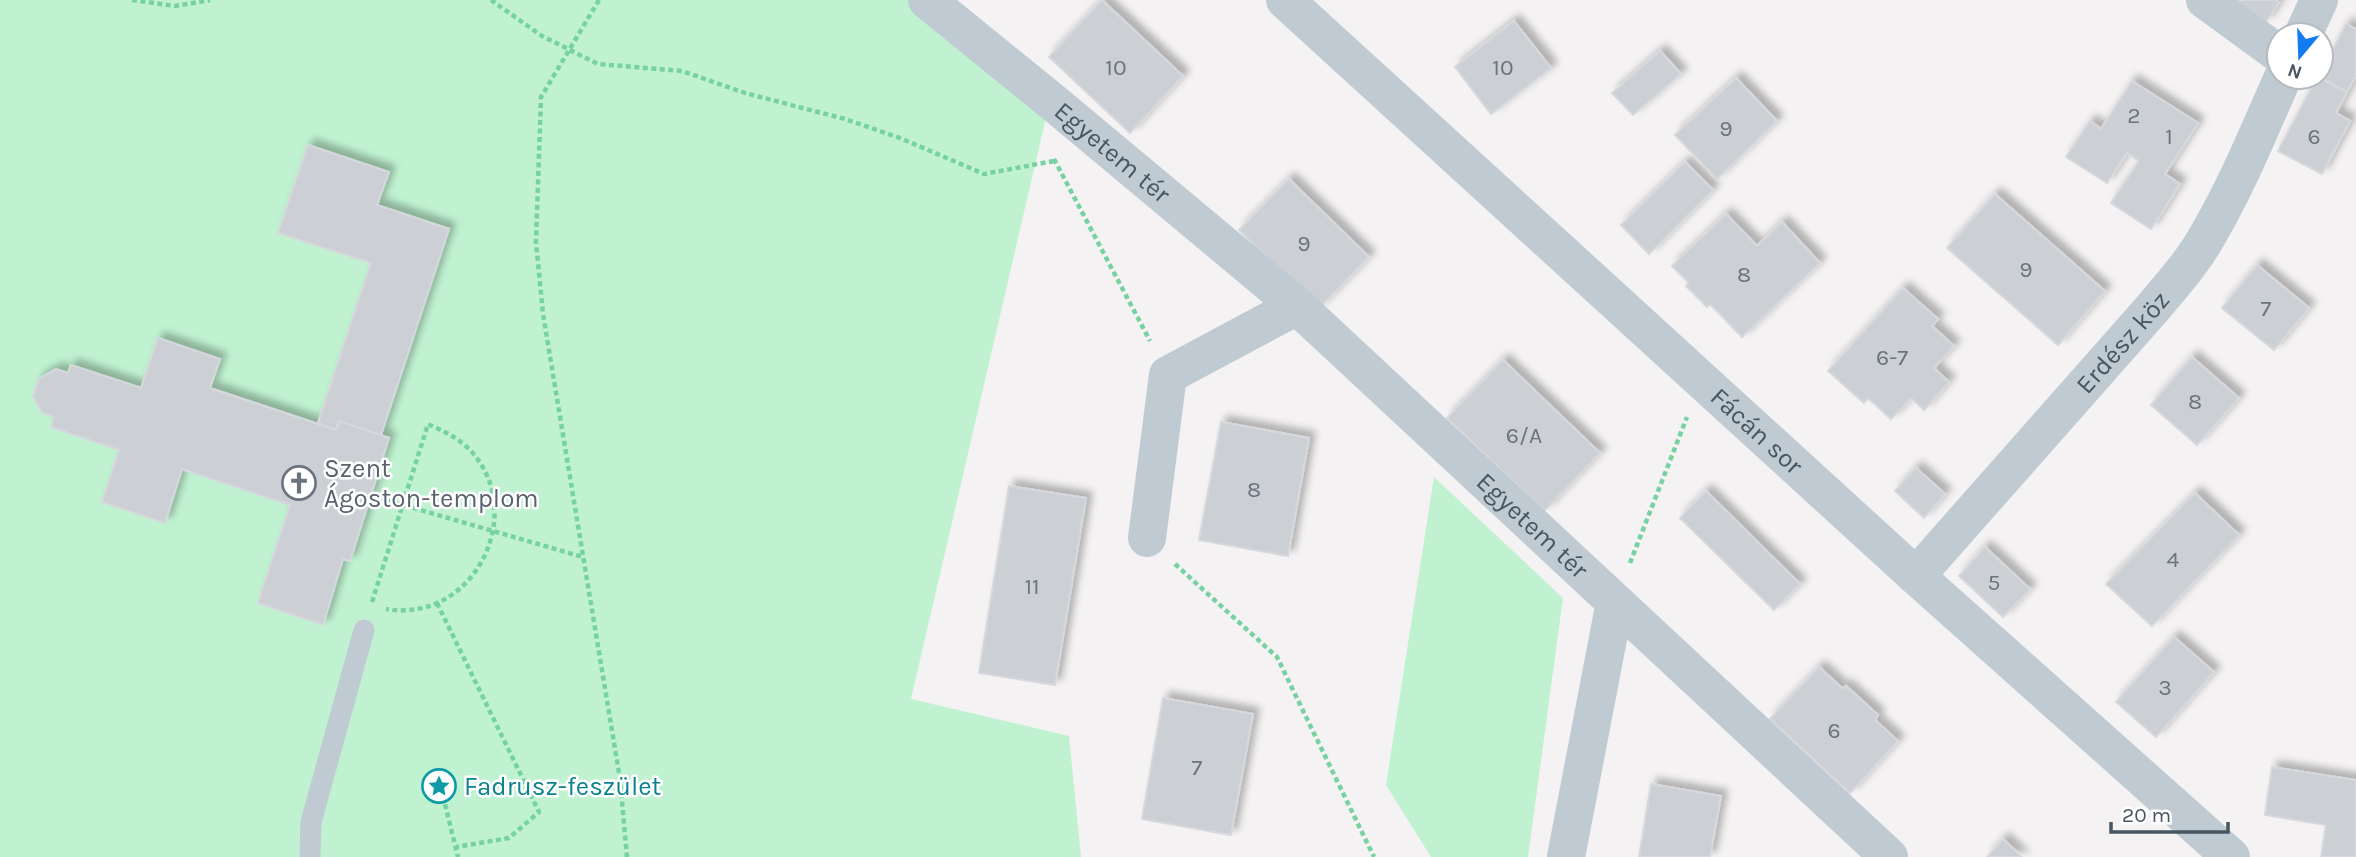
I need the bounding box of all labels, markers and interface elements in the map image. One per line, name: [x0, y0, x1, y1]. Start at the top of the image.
north arrow: [2265, 21, 2335, 91]
house number: 10: [1105, 54, 1127, 81]
house number: 10: [1492, 54, 1514, 81]
text: N: [2285, 59, 2305, 84]
street label: Egyetem tér: [1048, 95, 1177, 210]
house number: 2: [2127, 102, 2141, 129]
house number: 9: [1719, 115, 1733, 142]
house number: 1: [2165, 123, 2173, 150]
house number: 6: [2307, 123, 2321, 150]
house number: 9: [1297, 230, 1311, 257]
house number: 9: [2019, 256, 2033, 283]
house number: 8: [1737, 261, 1751, 288]
street label: Erdész köz: [2069, 285, 2176, 400]
house number: 7: [2261, 295, 2272, 322]
house number: 6-7: [1876, 344, 1908, 371]
street label: Fácán sor: [1704, 381, 1810, 481]
house number: 8: [2188, 388, 2202, 415]
house number: 6/A: [1506, 422, 1542, 449]
place label: Szent Ágoston-templom: [324, 453, 539, 514]
church icon: Szent Ágoston-templom: [280, 464, 318, 502]
street label: Egyetem tér: [1470, 466, 1595, 585]
house number: 8: [1247, 476, 1261, 503]
house number: 4: [2167, 546, 2180, 573]
house number: 5: [1988, 569, 2000, 596]
house number: 11: [1024, 573, 1040, 600]
house number: 3: [2158, 674, 2172, 701]
house number: 6: [1827, 717, 1841, 744]
house number: 7: [1192, 754, 1203, 781]
place icon: Fadrusz-feszület: [420, 767, 458, 805]
place label: Fadrusz-feszület: [464, 771, 662, 802]
scale bar: [2111, 790, 2228, 834]
text: 20 m: [2122, 803, 2171, 827]

